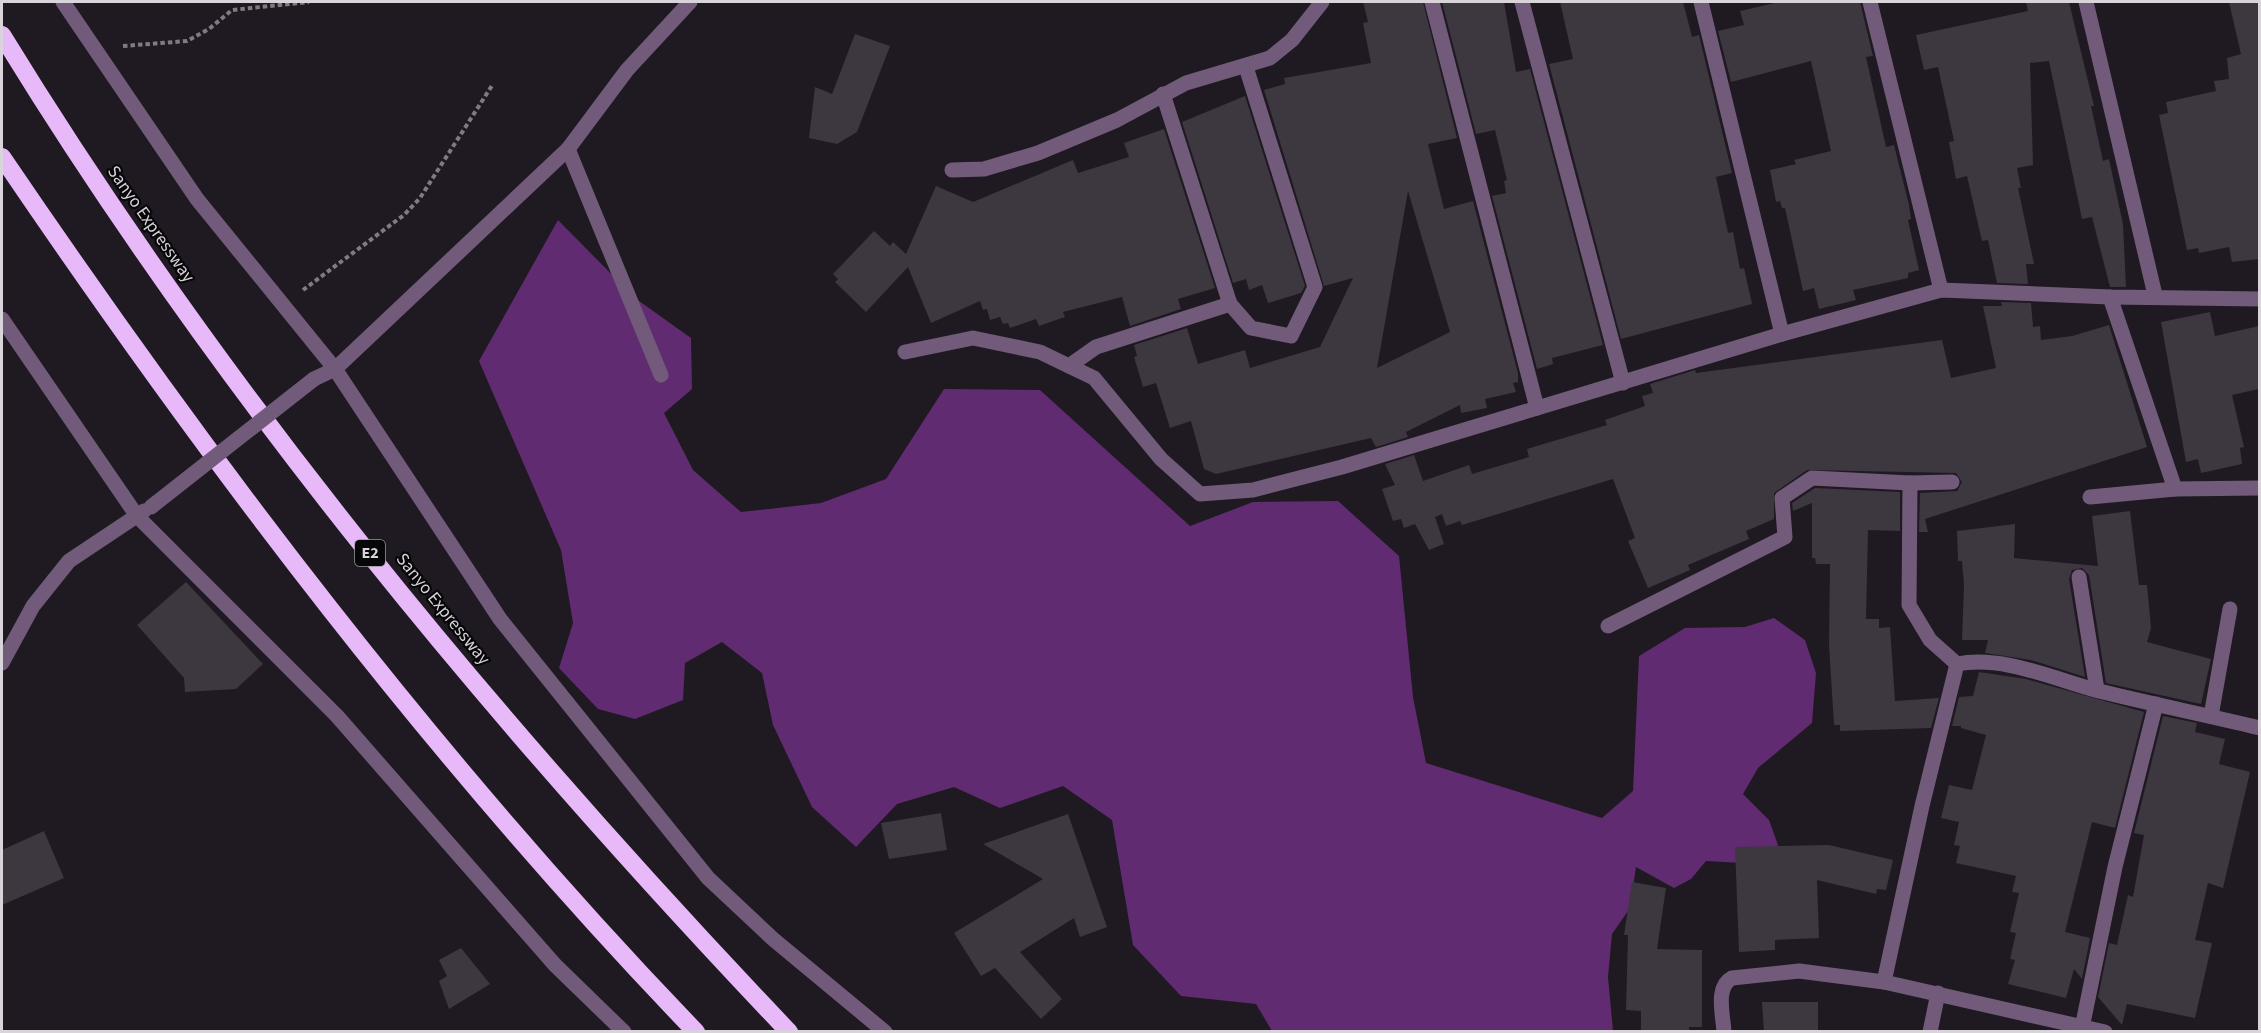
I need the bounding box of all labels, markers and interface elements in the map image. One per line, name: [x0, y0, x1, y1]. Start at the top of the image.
street label: Sanyo Expressway: [101, 161, 201, 288]
road number: E2: [355, 540, 385, 566]
street label: Sanyo Expressway: [390, 548, 496, 671]

